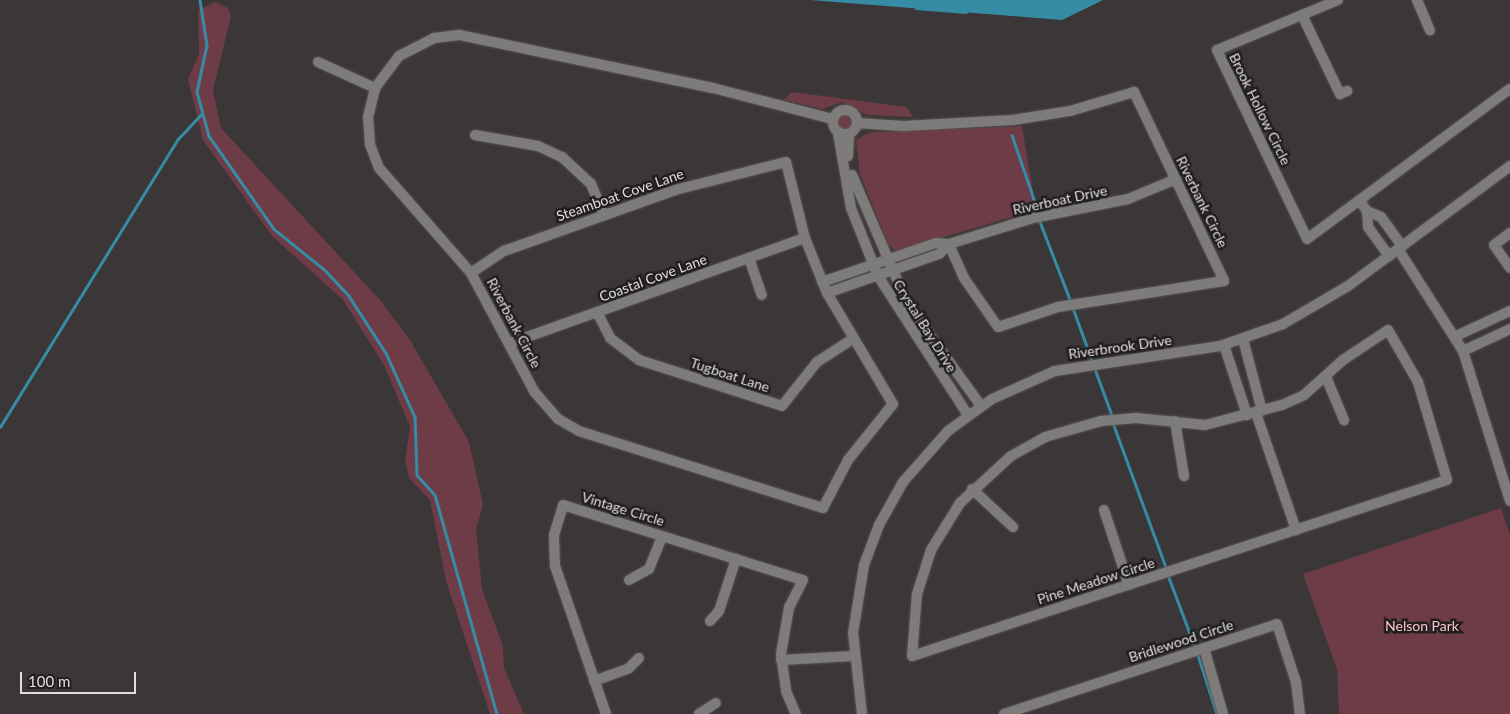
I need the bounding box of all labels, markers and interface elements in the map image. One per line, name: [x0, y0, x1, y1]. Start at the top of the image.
street label: Brook Hollow Circle: [1226, 50, 1294, 168]
street label: Riverbank Circle: [1173, 153, 1231, 251]
street label: Steamboat Cove Lane: [554, 165, 686, 225]
street label: Riverboat Drive: [1011, 182, 1109, 218]
street label: Coastal Cove Lane: [597, 251, 709, 305]
street label: Riverbank Circle: [483, 275, 545, 371]
street label: Crystal Bay Drive: [890, 276, 960, 376]
street label: Riverbrook Drive: [1067, 331, 1173, 363]
street label: Tugboat Lane: [688, 354, 772, 396]
street label: Vintage Circle: [580, 488, 666, 530]
street label: Pine Meadow Circle: [1035, 554, 1157, 608]
street label: Bridlewood Circle: [1127, 616, 1235, 666]
park label: Nelson Park: [1385, 618, 1459, 634]
scale bar: [22, 662, 139, 694]
text: 100 m: [28, 672, 70, 690]

